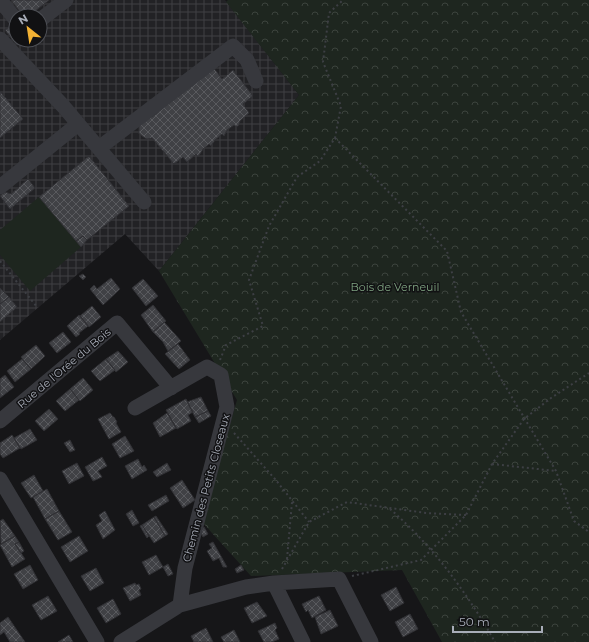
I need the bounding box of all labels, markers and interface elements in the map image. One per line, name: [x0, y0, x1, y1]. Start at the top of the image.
north arrow: [8, 8, 48, 48]
text: N: [16, 11, 30, 28]
park label: Bois de Verneuil: [351, 280, 439, 294]
street label: Rue de l'Orée du Bois: [14, 324, 114, 411]
street label: Chemin des Petits Closeaux: [179, 412, 233, 564]
scale bar: [453, 608, 542, 634]
text: 50 m: [459, 614, 490, 629]

